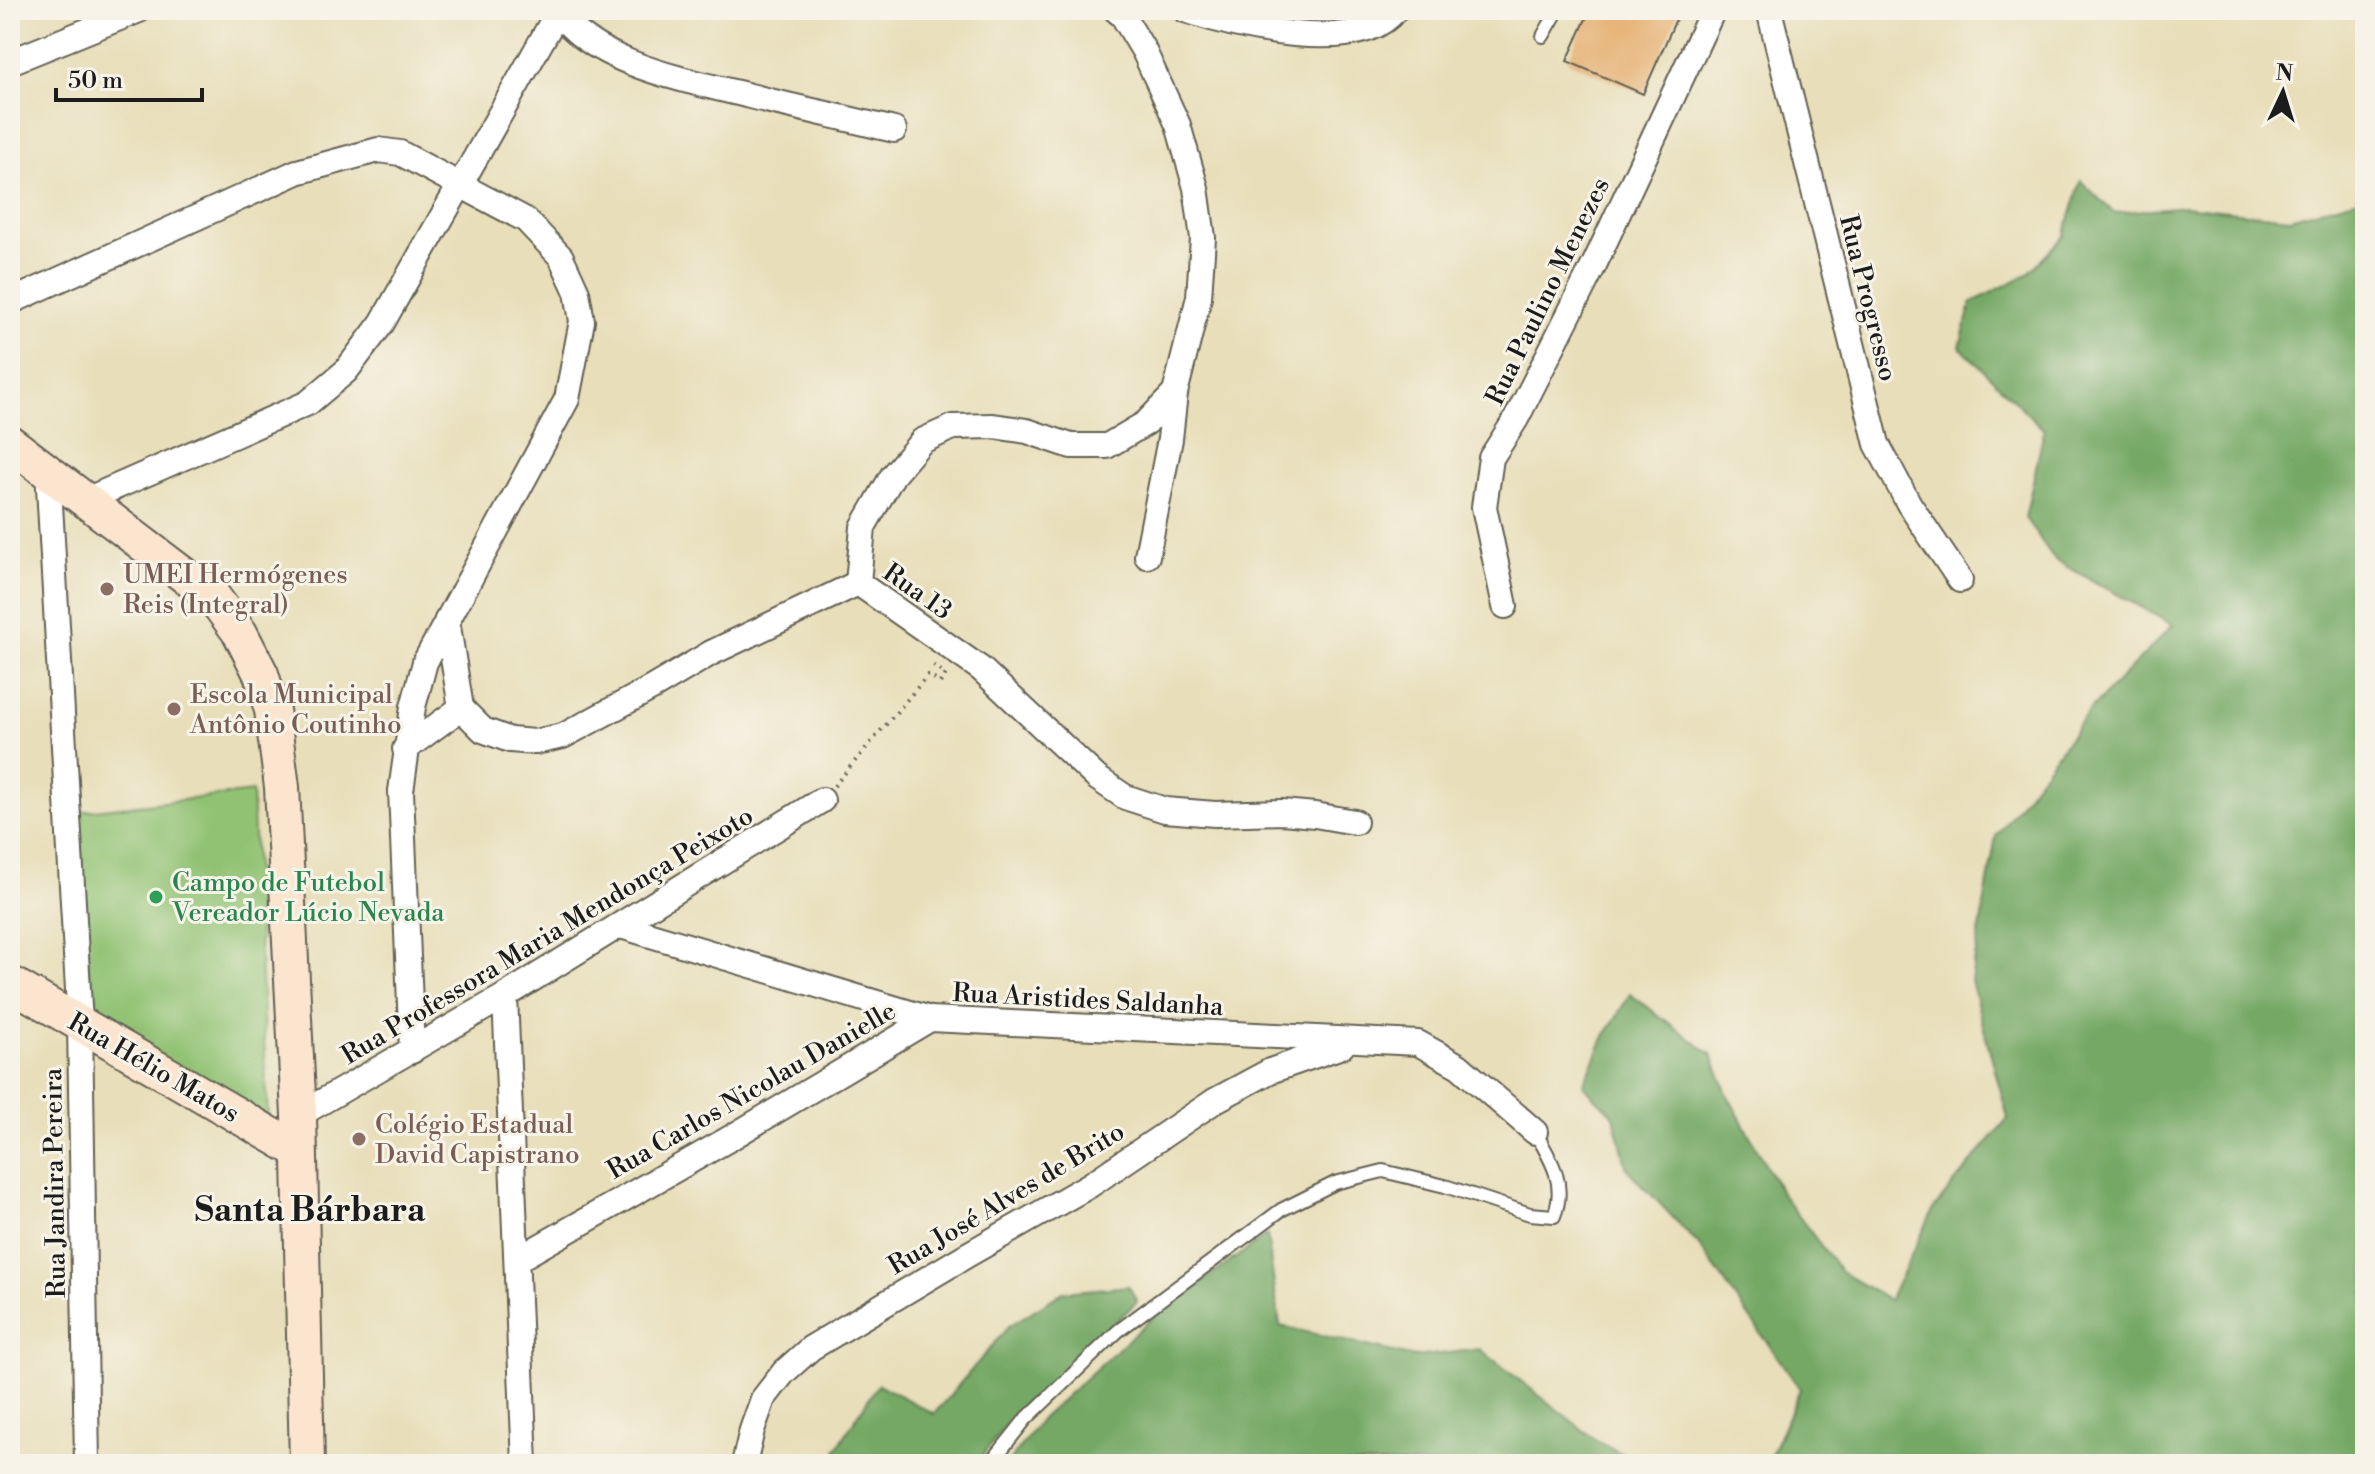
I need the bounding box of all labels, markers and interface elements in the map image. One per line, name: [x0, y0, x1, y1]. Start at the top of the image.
scale bar: [56, 52, 202, 102]
north arrow: [2243, 52, 2323, 132]
text: N: [2275, 59, 2295, 88]
text: 50 m: [68, 66, 123, 96]
street label: Rua Paulino Menezes: [1479, 172, 1617, 410]
street label: Rua Progresso: [1832, 212, 1904, 385]
street label: Rua 13: [877, 557, 958, 627]
place label: UMEI Hermógenes Reis (Integral): [123, 559, 348, 621]
marker: UMEI Hermógenes Reis (Integral): [98, 580, 116, 598]
place label: Escola Municipal Antônio Coutinho: [189, 679, 402, 741]
marker: Escola Municipal Antônio Coutinho: [165, 700, 183, 718]
street label: Rua Professora Maria Mendonça Peixoto: [336, 800, 759, 1072]
place label: Campo de Futebol Vereador Lúcio Nevada: [171, 867, 445, 929]
marker: Campo de Futebol Vereador Lúcio Nevada: [147, 888, 165, 906]
street label: Rua Aristides Saldanha: [952, 977, 1225, 1023]
street label: Rua Carlos Nicolau Danielle: [601, 995, 902, 1187]
street label: Rua Hélio Matos: [62, 1006, 245, 1130]
street label: Rua Jandira Pereira: [37, 1067, 73, 1298]
place label: Colégio Estadual David Capistrano: [375, 1109, 580, 1171]
street label: Rua José Alves de Brito: [883, 1116, 1131, 1282]
marker: Colégio Estadual David Capistrano: [350, 1130, 368, 1148]
district label: Santa Bárbara: [194, 1190, 426, 1232]

